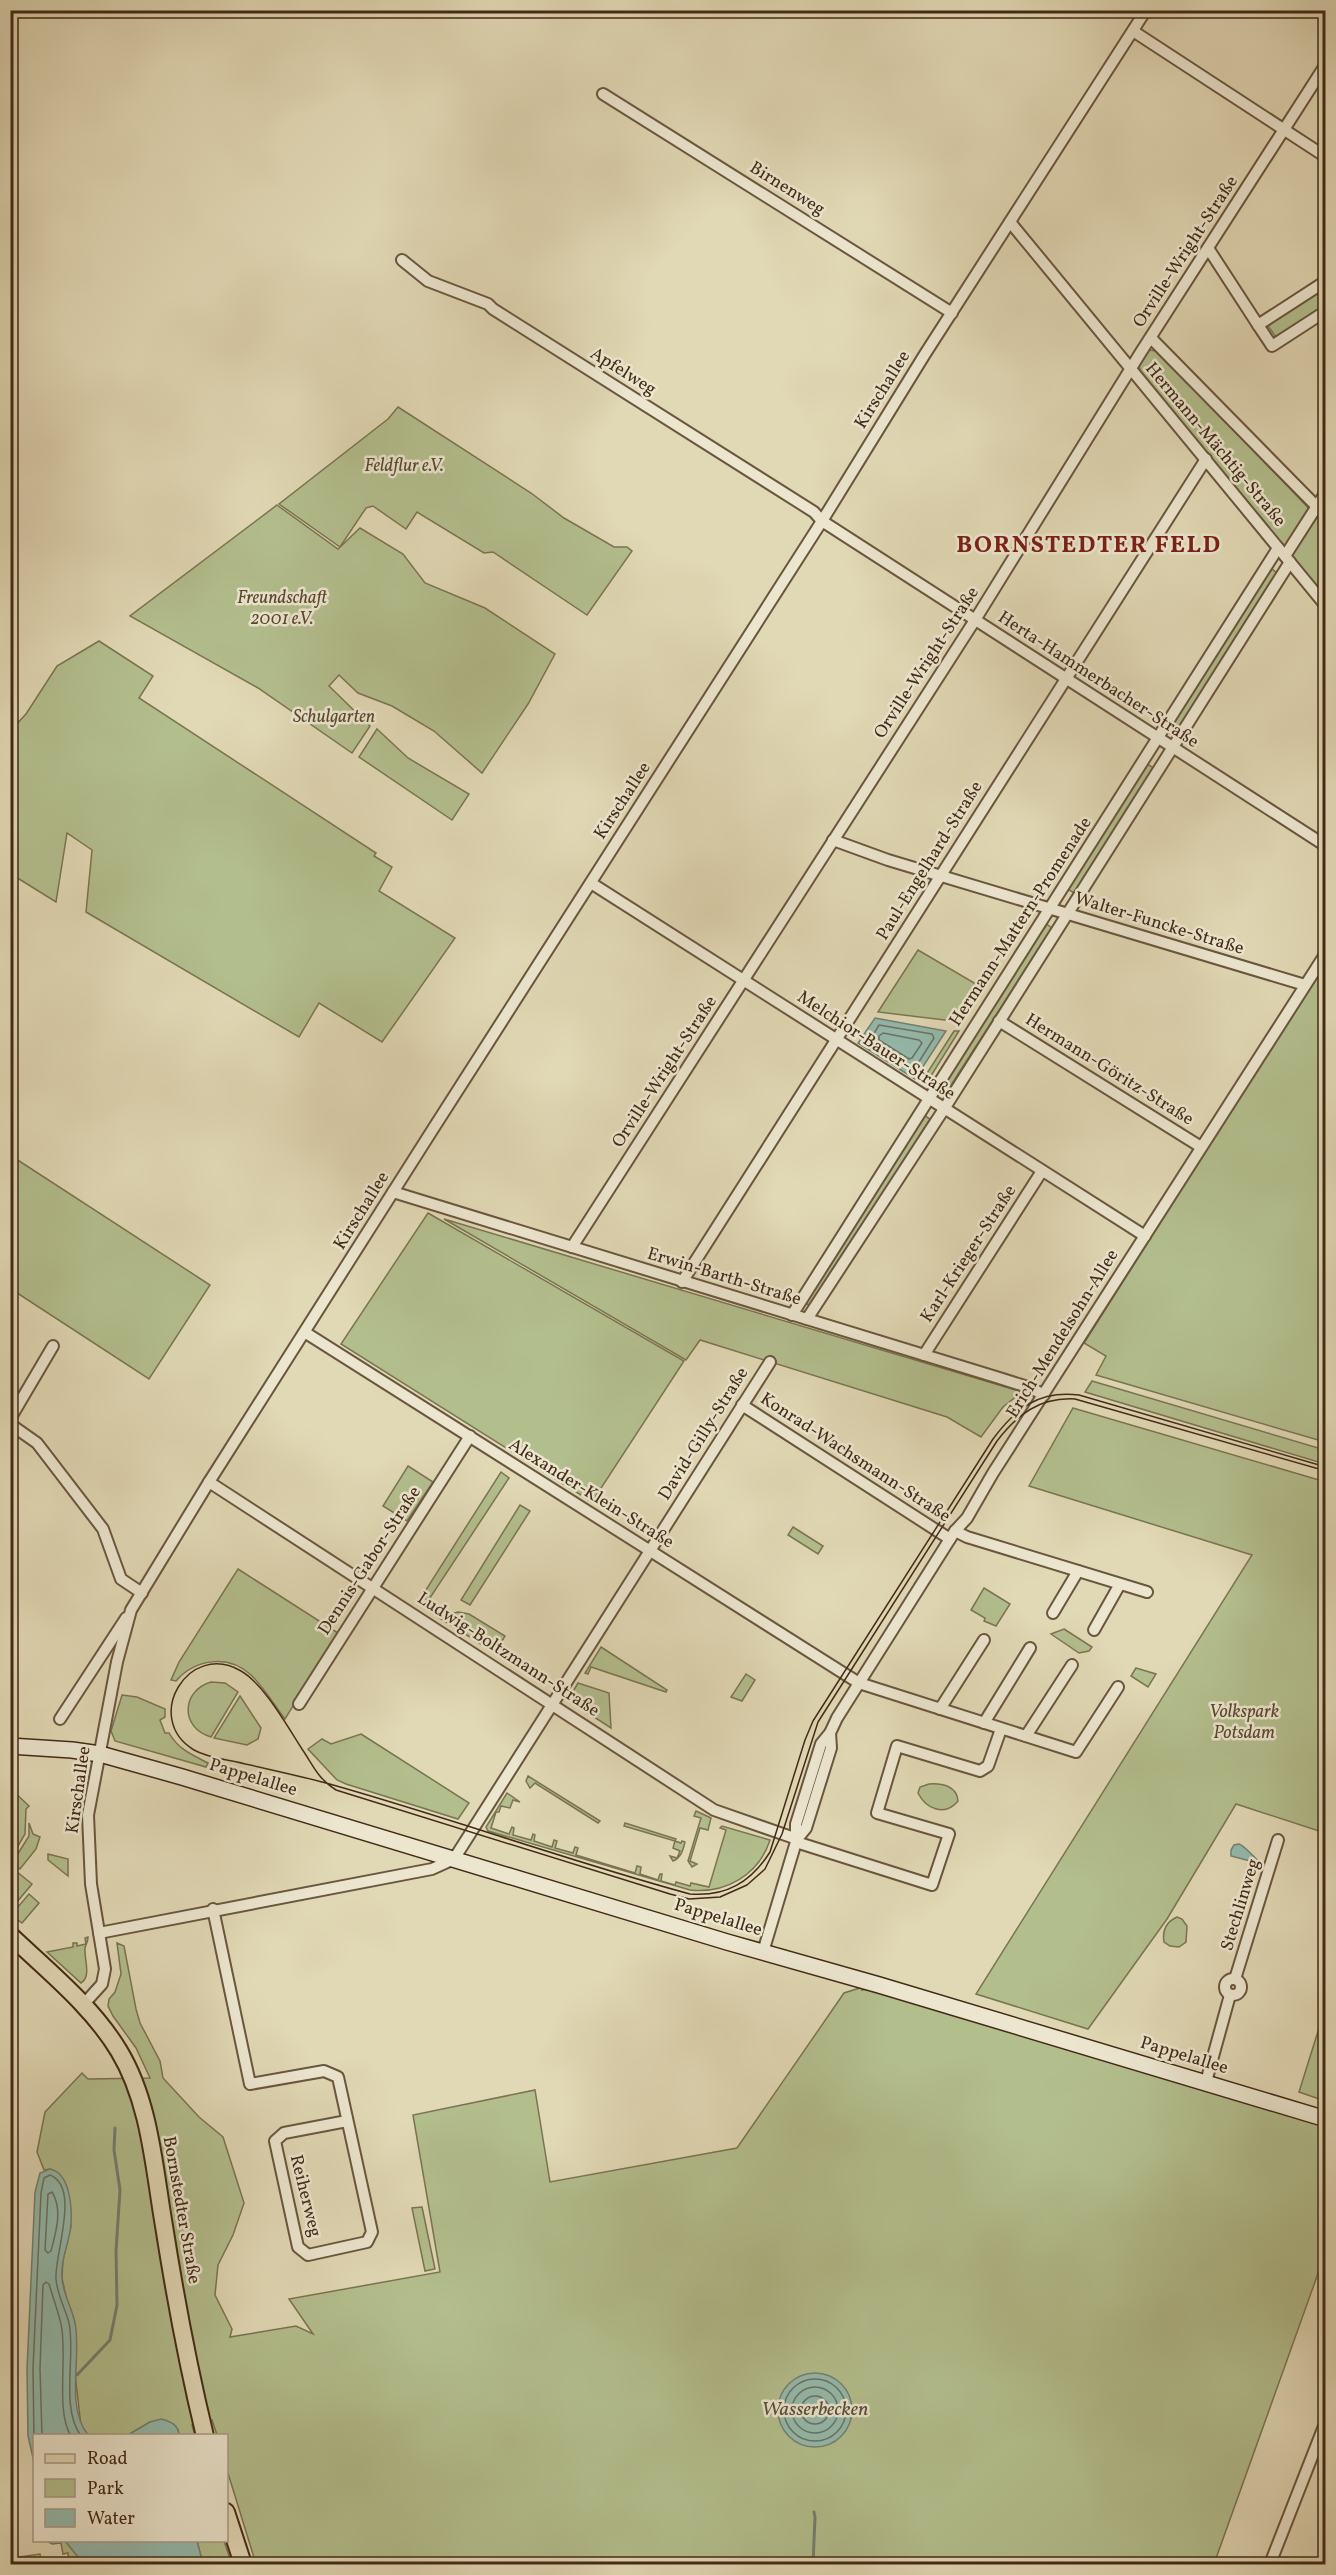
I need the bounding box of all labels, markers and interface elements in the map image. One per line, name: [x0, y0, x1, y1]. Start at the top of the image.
street label: Birnenweg: [744, 156, 830, 222]
street label: Orville-Wright-Straße: [1127, 171, 1245, 333]
street label: Apfelweg: [585, 342, 661, 402]
street label: Kirschallee: [849, 346, 917, 434]
street label: Hermann-Mächtig-Straße: [1139, 357, 1291, 533]
park label: Feldflur e.V.: [364, 454, 444, 479]
district label: BORNSTEDTER FELD: [956, 529, 1222, 563]
street label: Orville-Wright-Straße: [868, 582, 986, 744]
park label: Freundschaft 2001 e.V.: [237, 586, 327, 632]
street label: Herta-Hammerbacher-Straße: [993, 605, 1203, 755]
park label: Schulgarten: [293, 705, 375, 730]
street label: Kirschallee: [589, 757, 657, 845]
street label: Paul-Engelhard-Straße: [871, 777, 989, 945]
street label: Hermann-Mattern-Promenade: [944, 812, 1098, 1032]
street label: Walter-Funcke-Straße: [1071, 886, 1247, 962]
street label: Melchior-Bauer-Straße: [792, 985, 960, 1107]
street label: Orville-Wright-Straße: [606, 991, 724, 1153]
street label: Hermann-Göritz-Straße: [1020, 1008, 1198, 1132]
street label: Kirschallee: [328, 1167, 396, 1255]
street label: Karl-Krieger-Straße: [915, 1180, 1023, 1328]
street label: Erwin-Barth-Straße: [644, 1242, 804, 1312]
street label: Erich-Mendelsohn-Allee: [1001, 1245, 1125, 1423]
street label: David-Gilly-Straße: [653, 1363, 755, 1505]
street label: Konrad-Wachsmann-Straße: [755, 1387, 955, 1529]
street label: Alexander-Klein-Straße: [503, 1433, 679, 1555]
street label: Dennis-Gabor-Straße: [312, 1482, 428, 1640]
street label: Ludwig-Boltzmann-Straße: [412, 1586, 604, 1724]
park label: Volkspark Potsdam: [1209, 1700, 1279, 1746]
street label: Kirschallee: [60, 1745, 98, 1835]
street label: Pappelallee: [206, 1753, 300, 1803]
street label: Stechlinweg: [1215, 1856, 1267, 1954]
street label: Pappelallee: [671, 1893, 765, 1943]
street label: Pappelallee: [1137, 2031, 1231, 2081]
street label: Bornstedter Straße: [156, 2134, 206, 2286]
street label: Reiherweg: [283, 2152, 327, 2240]
water label: Wasserbecken: [762, 2396, 868, 2424]
legend: [33, 2434, 228, 2542]
text: Road: [87, 2447, 128, 2472]
text: Park: [87, 2477, 124, 2502]
text: Water: [87, 2507, 135, 2532]

